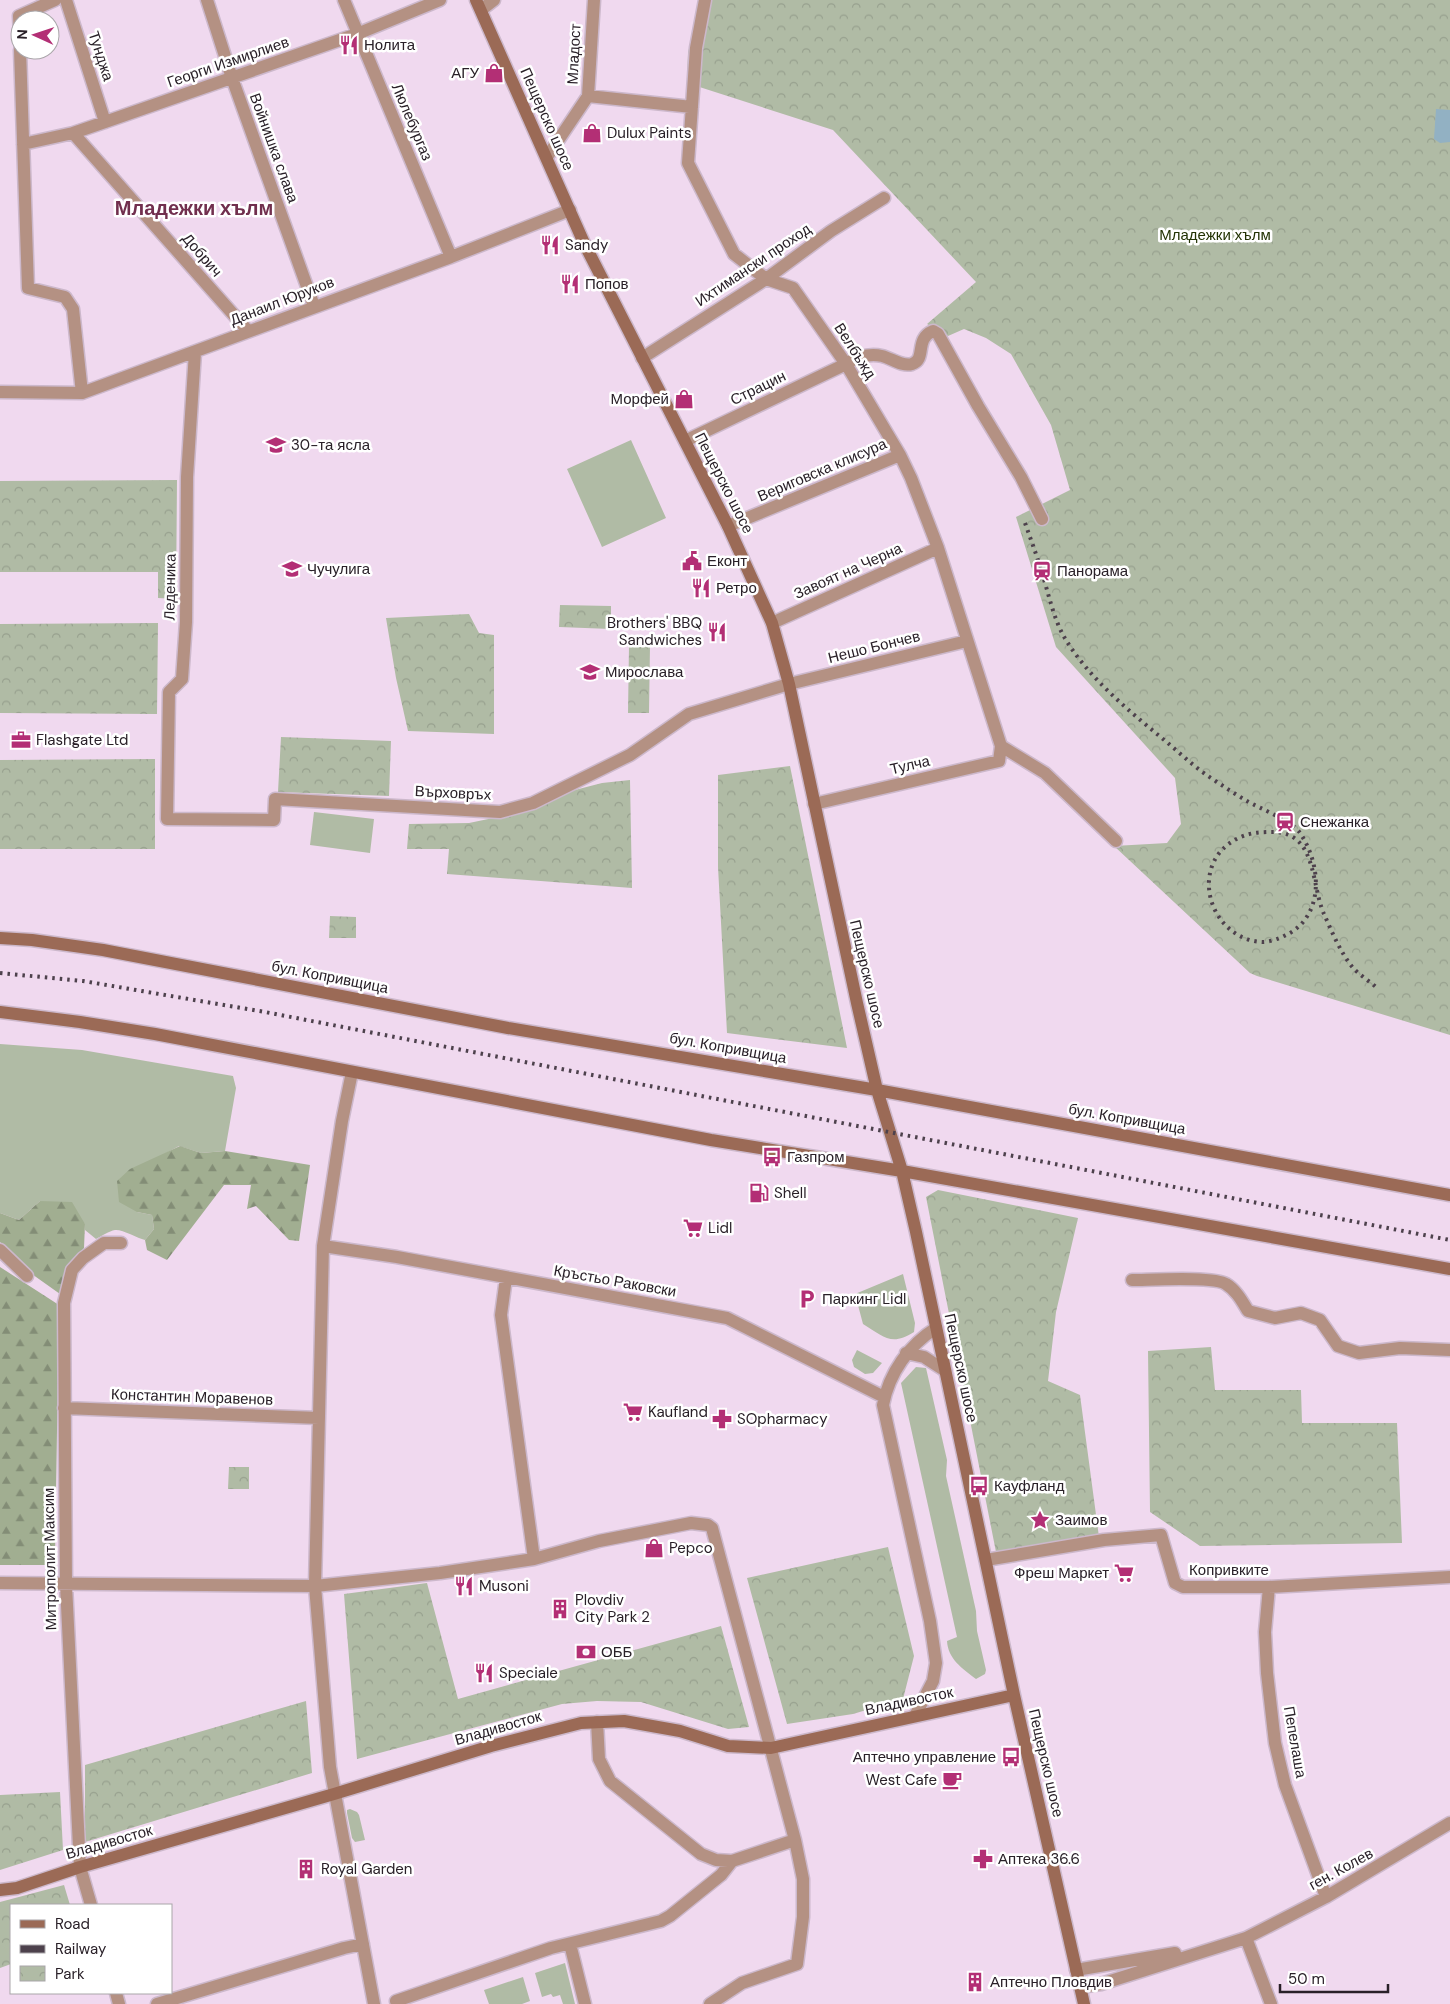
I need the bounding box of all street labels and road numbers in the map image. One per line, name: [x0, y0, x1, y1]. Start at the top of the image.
street label: Младост: [562, 23, 586, 85]
street label: Тунджа: [84, 29, 119, 84]
street label: Георги Измирлиев: [164, 32, 292, 92]
street label: Пещерско шосе: [515, 64, 579, 174]
street label: Люлебургаз: [387, 80, 437, 164]
street label: Войнишка слава: [245, 90, 303, 206]
street label: Ихтимански проход: [691, 219, 815, 311]
street label: Добрич: [177, 229, 227, 281]
street label: Данаил Юруков: [227, 272, 337, 330]
street label: Велбъжд: [829, 319, 881, 383]
street label: Страцин: [727, 366, 789, 410]
street label: Пещерско шосе: [690, 429, 758, 537]
street label: Вериговска клисура: [754, 433, 890, 506]
street label: Завоят на Черна: [791, 538, 906, 604]
street label: Леденика: [159, 553, 181, 621]
street label: Нешо Бончев: [826, 626, 922, 668]
street label: Тулча: [888, 751, 932, 779]
street label: Върховръх: [414, 781, 492, 805]
street label: Пещерско шосе: [845, 918, 889, 1030]
street label: бул. Копривщица: [270, 956, 391, 998]
street label: бул. Копривщица: [668, 1028, 789, 1068]
street label: бул. Копривщица: [1067, 1099, 1188, 1139]
street label: Кръстьо Раковски: [552, 1260, 678, 1302]
street label: Пещерско шосе: [940, 1312, 982, 1424]
street label: Константин Моравенов: [111, 1384, 273, 1410]
street label: Митрополит Максим: [39, 1488, 61, 1630]
street label: Копривките: [1189, 1560, 1269, 1580]
street label: Владивосток: [863, 1682, 955, 1720]
street label: Пепелаша: [1279, 1705, 1311, 1780]
street label: Владивосток: [452, 1706, 544, 1750]
street label: Пещерско шосе: [1024, 1707, 1068, 1819]
street label: Владивосток: [63, 1820, 155, 1864]
street label: ген. Колев: [1305, 1843, 1377, 1895]

